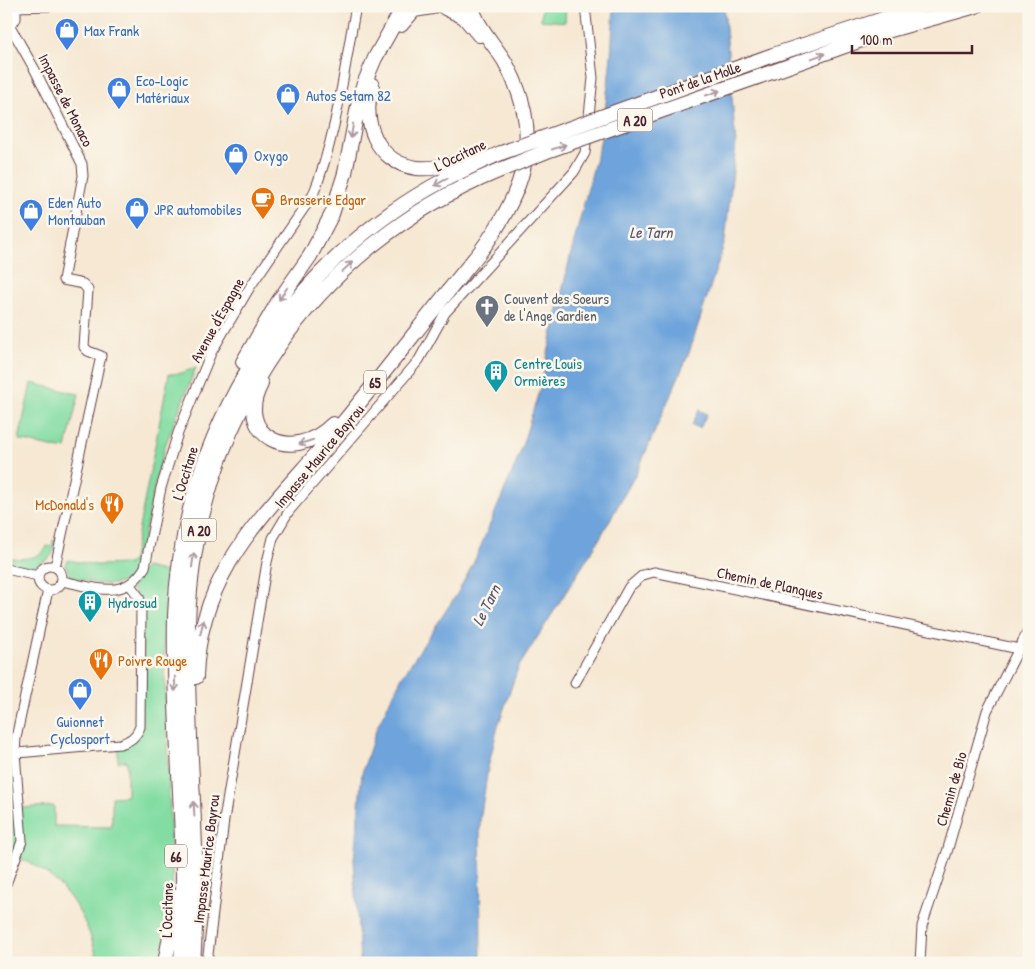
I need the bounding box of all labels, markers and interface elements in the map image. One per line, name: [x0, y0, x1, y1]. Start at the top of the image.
shop icon: Max Frank: [54, 17, 80, 51]
place label: Max Frank: [84, 20, 139, 41]
scale bar: [852, 22, 972, 54]
text: 100 m: [860, 29, 893, 50]
street label: Impasse de Monaco: [34, 50, 98, 150]
one-way arrow: [810, 51, 825, 60]
street label: Pont de la Molle: [657, 56, 743, 104]
place label: Eco-Logic Matériaux: [136, 70, 190, 108]
shop icon: Eco-Logic Matériaux: [106, 76, 132, 110]
shop icon: Autos Setam 82: [275, 82, 301, 116]
place label: Autos Setam 82: [306, 85, 391, 106]
one-way arrow: [704, 88, 720, 97]
road number: A 20: [618, 108, 652, 132]
one-way arrow: [347, 123, 357, 139]
street label: L'Occitane: [431, 133, 489, 177]
one-way arrow: [551, 141, 567, 151]
shop icon: Oxygo: [223, 142, 249, 176]
place label: Oxygo: [254, 145, 288, 166]
one-way arrow: [434, 177, 449, 187]
cafe icon: Brasserie Edgar: [250, 186, 276, 220]
place label: Brasserie Edgar: [280, 189, 366, 210]
place label: Eden Auto Montauban: [48, 192, 106, 230]
shop icon: JPR automobiles: [124, 196, 150, 230]
shop icon: Eden Auto Montauban: [18, 198, 44, 232]
place label: JPR automobiles: [154, 199, 242, 220]
water label: Le Tarn: [629, 221, 674, 243]
one-way arrow: [341, 261, 354, 273]
street label: Avenue d'Espagne: [185, 274, 249, 366]
one-way arrow: [278, 287, 288, 301]
place label: Couvent des Soeurs de l'Ange Gardien: [504, 288, 609, 326]
church icon: Couvent des Soeurs de l'Ange Gardien: [474, 294, 500, 328]
place label: Centre Louis Ormières: [514, 353, 582, 391]
building icon: Centre Louis Ormières: [483, 359, 509, 393]
road number: 65: [364, 371, 386, 394]
street label: Impasse Maurice Bayrou: [269, 400, 369, 512]
one-way arrow: [298, 437, 314, 447]
street label: L'Occitane: [167, 444, 203, 502]
restaurant icon: McDonald's: [99, 491, 125, 525]
place label: McDonald's: [35, 494, 94, 515]
road number: A 20: [182, 518, 216, 542]
one-way arrow: [188, 552, 198, 568]
street label: Chemin de Planques: [715, 561, 825, 605]
water label: Le Tarn: [466, 579, 506, 629]
building icon: Hydrosud: [77, 589, 103, 623]
place label: Hydrosud: [108, 592, 157, 613]
one-way arrow: [198, 620, 207, 636]
restaurant icon: Poivre Rouge: [88, 647, 114, 681]
place label: Poivre Rouge: [118, 650, 187, 671]
one-way arrow: [171, 676, 180, 692]
shop icon: Guionnet Cyclosport: [67, 677, 93, 711]
place label: Guionnet Cyclosport: [50, 711, 111, 749]
street label: Chemin de Bio: [930, 749, 972, 829]
street label: Impasse Maurice Bayrou: [188, 793, 224, 925]
one-way arrow: [189, 801, 198, 817]
road number: 66: [165, 844, 187, 868]
street label: L'Occitane: [156, 882, 178, 938]

